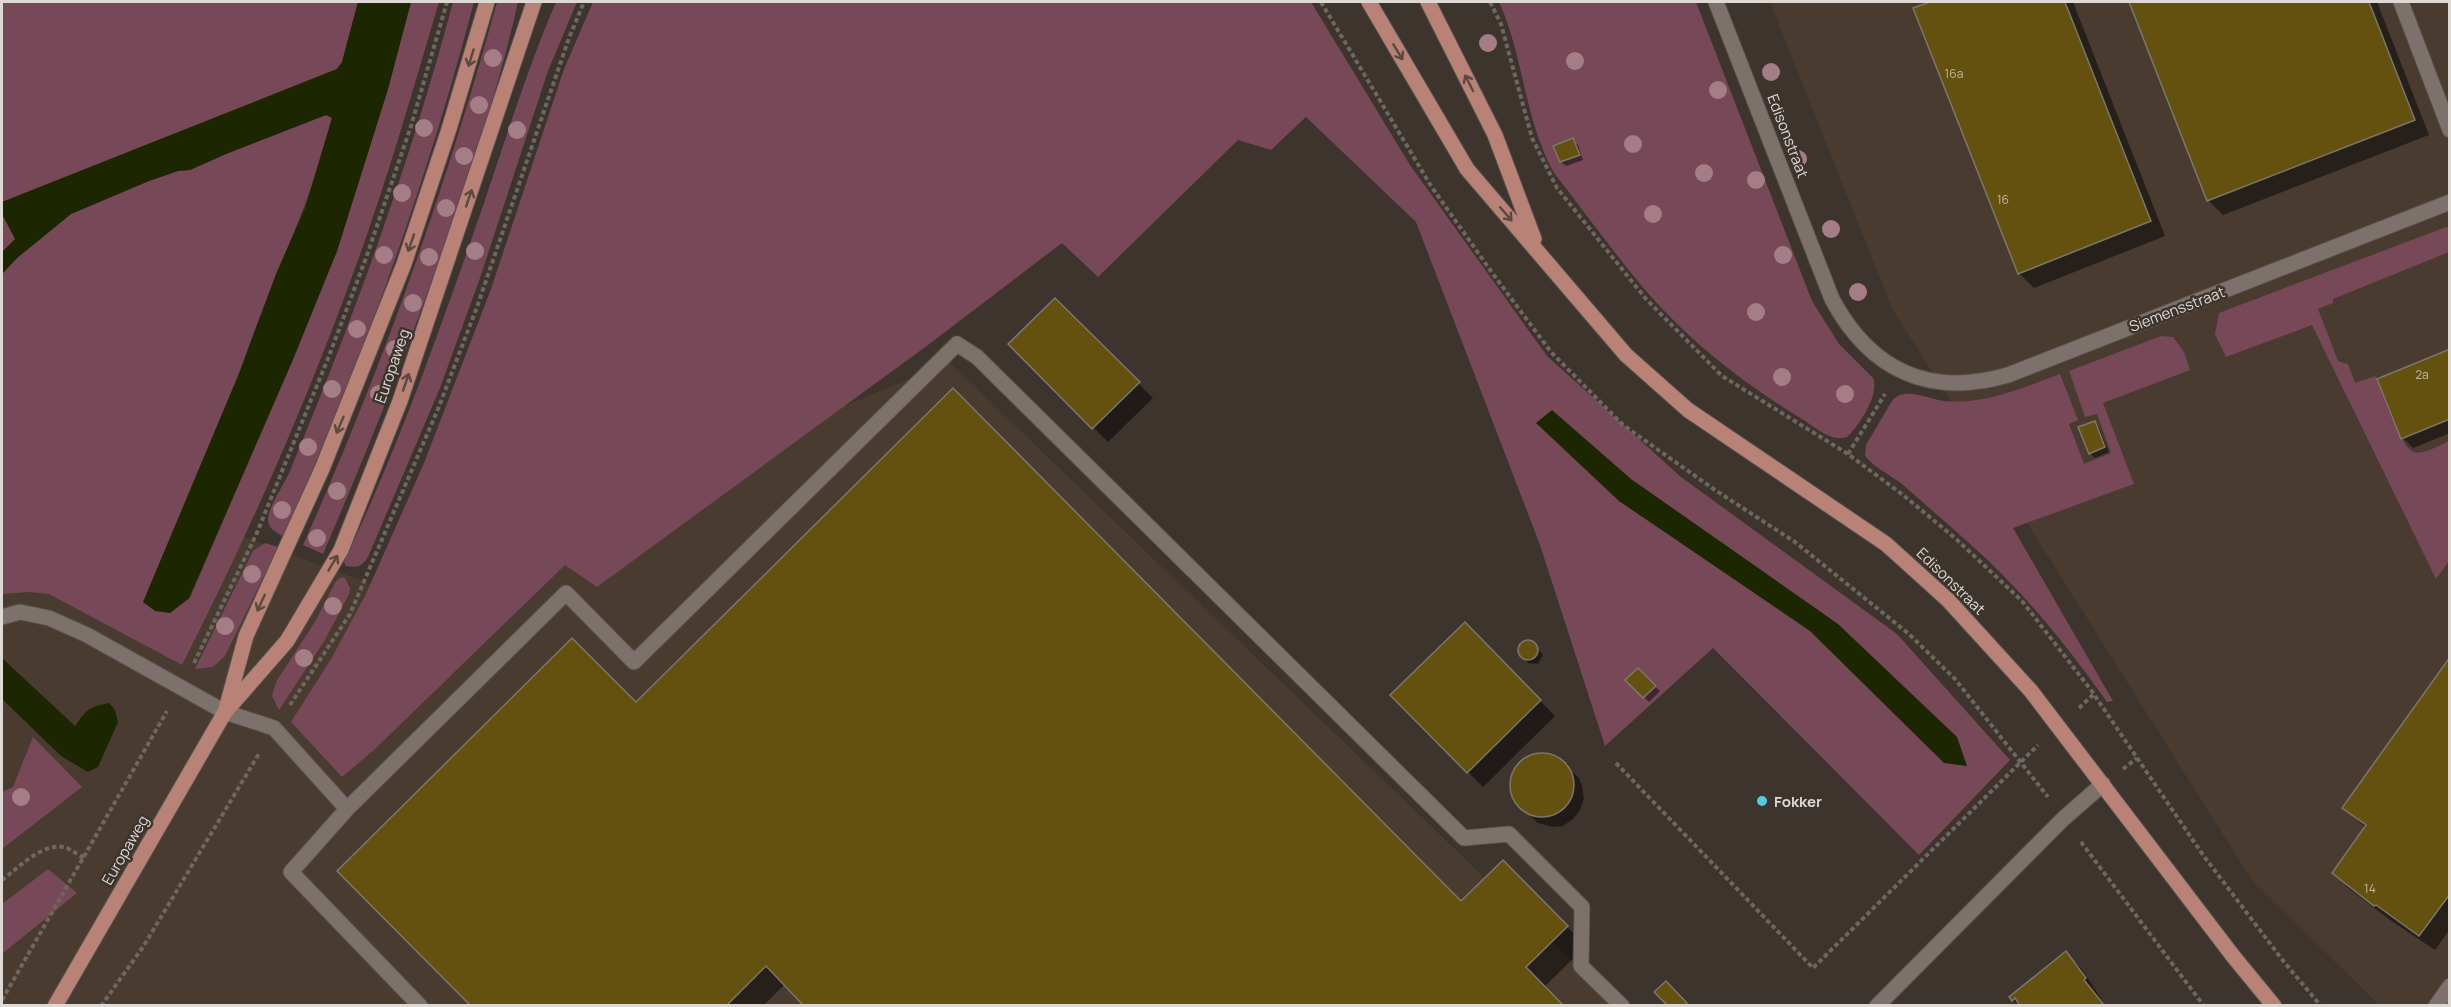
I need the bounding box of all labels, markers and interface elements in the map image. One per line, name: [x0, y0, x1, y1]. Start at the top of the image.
one-way arrow: [1393, 43, 1405, 60]
one-way arrow: [465, 48, 476, 67]
house number: 16a: [1945, 65, 1963, 82]
one-way arrow: [1462, 74, 1474, 92]
street label: Edisonstraat: [1762, 91, 1814, 181]
one-way arrow: [464, 189, 475, 208]
house number: 16: [1997, 191, 2009, 208]
one-way arrow: [1499, 205, 1513, 221]
one-way arrow: [405, 233, 416, 252]
street label: Siemensstraat: [2126, 281, 2228, 337]
street label: Europaweg: [369, 326, 415, 406]
house number: 2a: [2415, 366, 2429, 383]
one-way arrow: [402, 374, 413, 392]
one-way arrow: [334, 416, 345, 434]
street label: Edisonstraat: [1912, 543, 1990, 619]
one-way arrow: [328, 555, 340, 572]
one-way arrow: [255, 593, 266, 611]
place label: Fokker: [1774, 791, 1822, 812]
marker: Fokker: [1755, 794, 1769, 808]
street label: Europaweg: [97, 811, 153, 889]
house number: 14: [2364, 880, 2376, 897]

